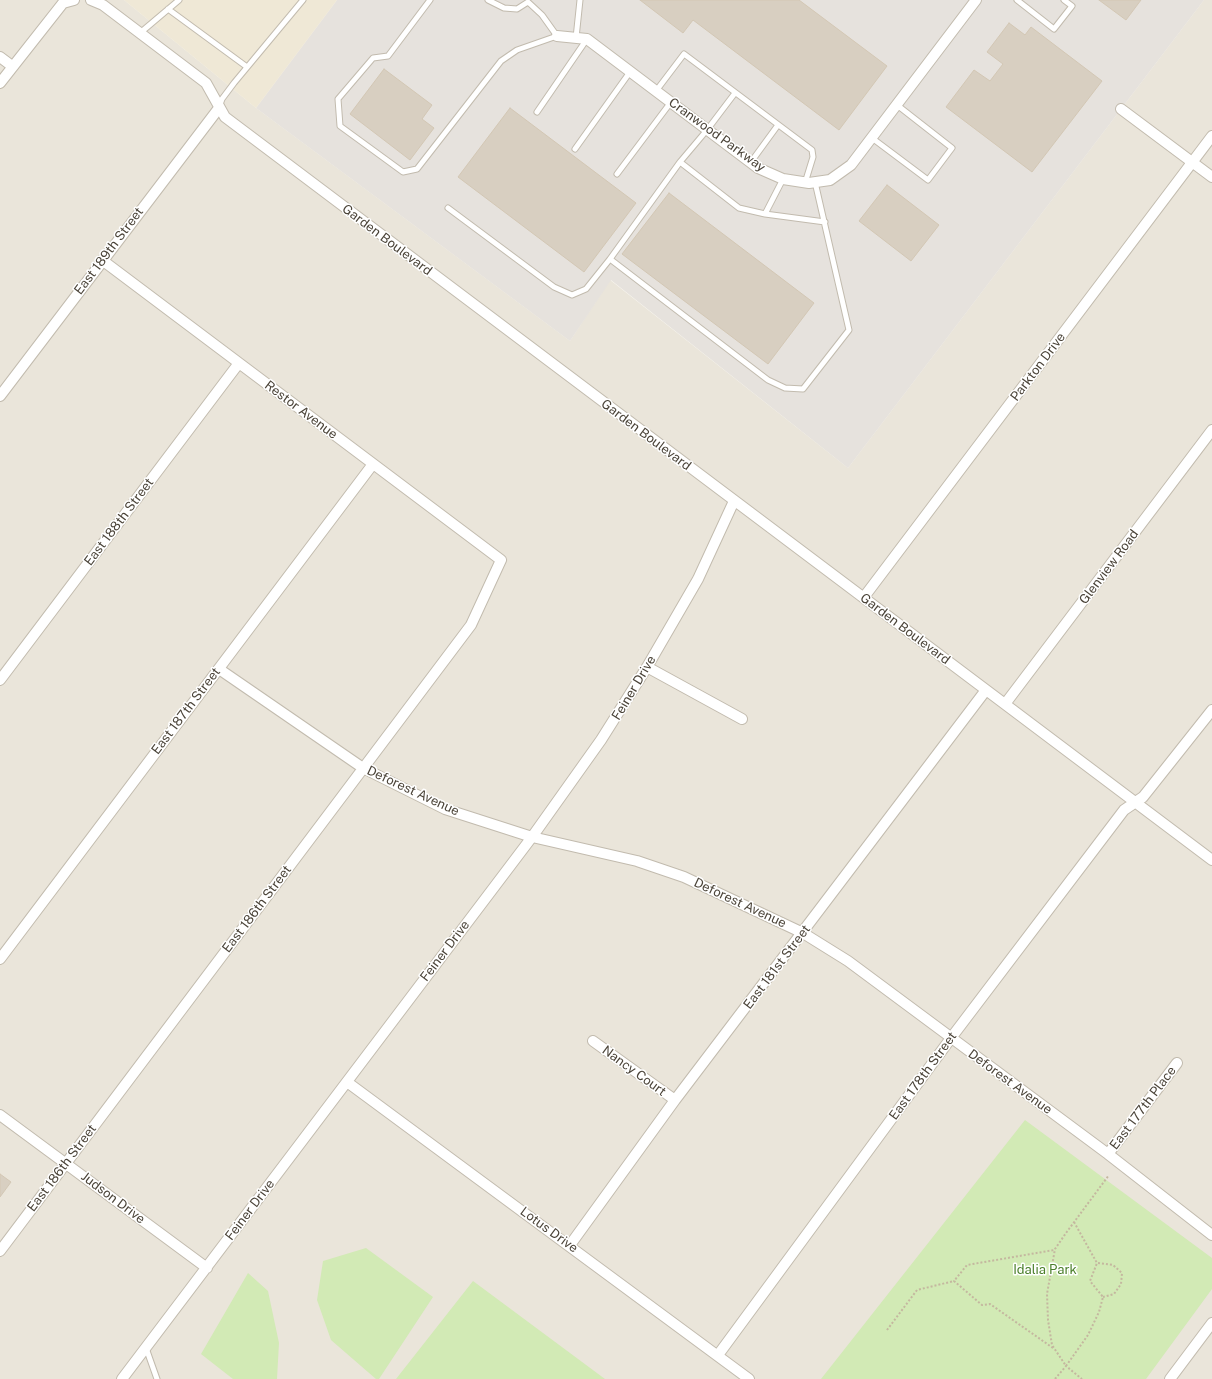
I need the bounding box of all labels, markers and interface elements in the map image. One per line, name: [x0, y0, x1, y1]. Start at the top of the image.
street label: Cranwood Parkway: [666, 95, 768, 175]
street label: Garden Boulevard: [339, 201, 435, 279]
street label: East 189th Street: [71, 204, 147, 298]
street label: Parkton Drive: [1007, 330, 1069, 404]
street label: Restor Avenue: [261, 377, 341, 443]
street label: Garden Boulevard: [598, 396, 694, 474]
street label: East 188th Street: [81, 475, 157, 569]
street label: Glenview Road: [1076, 527, 1142, 607]
street label: Garden Boulevard: [857, 590, 953, 668]
street label: Feiner Drive: [609, 653, 659, 723]
street label: East 187th Street: [148, 664, 224, 758]
street label: Deforest Avenue: [364, 763, 462, 819]
street label: East 186th Street: [219, 862, 295, 956]
street label: Deforest Avenue: [691, 875, 789, 931]
street label: Feiner Drive: [417, 917, 473, 985]
street label: East 181st Street: [740, 922, 814, 1012]
street label: East 178th Street: [886, 1029, 960, 1123]
street label: Nancy Court: [599, 1043, 669, 1099]
street label: Deforest Avenue: [965, 1046, 1055, 1118]
street label: East 177th Place: [1107, 1063, 1179, 1153]
street label: East 186th Street: [24, 1121, 100, 1215]
street label: Judson Drive: [78, 1169, 148, 1227]
street label: Feiner Drive: [222, 1176, 278, 1244]
street label: Lotus Drive: [517, 1204, 581, 1256]
park label: Idalia Park: [1013, 1262, 1077, 1278]

